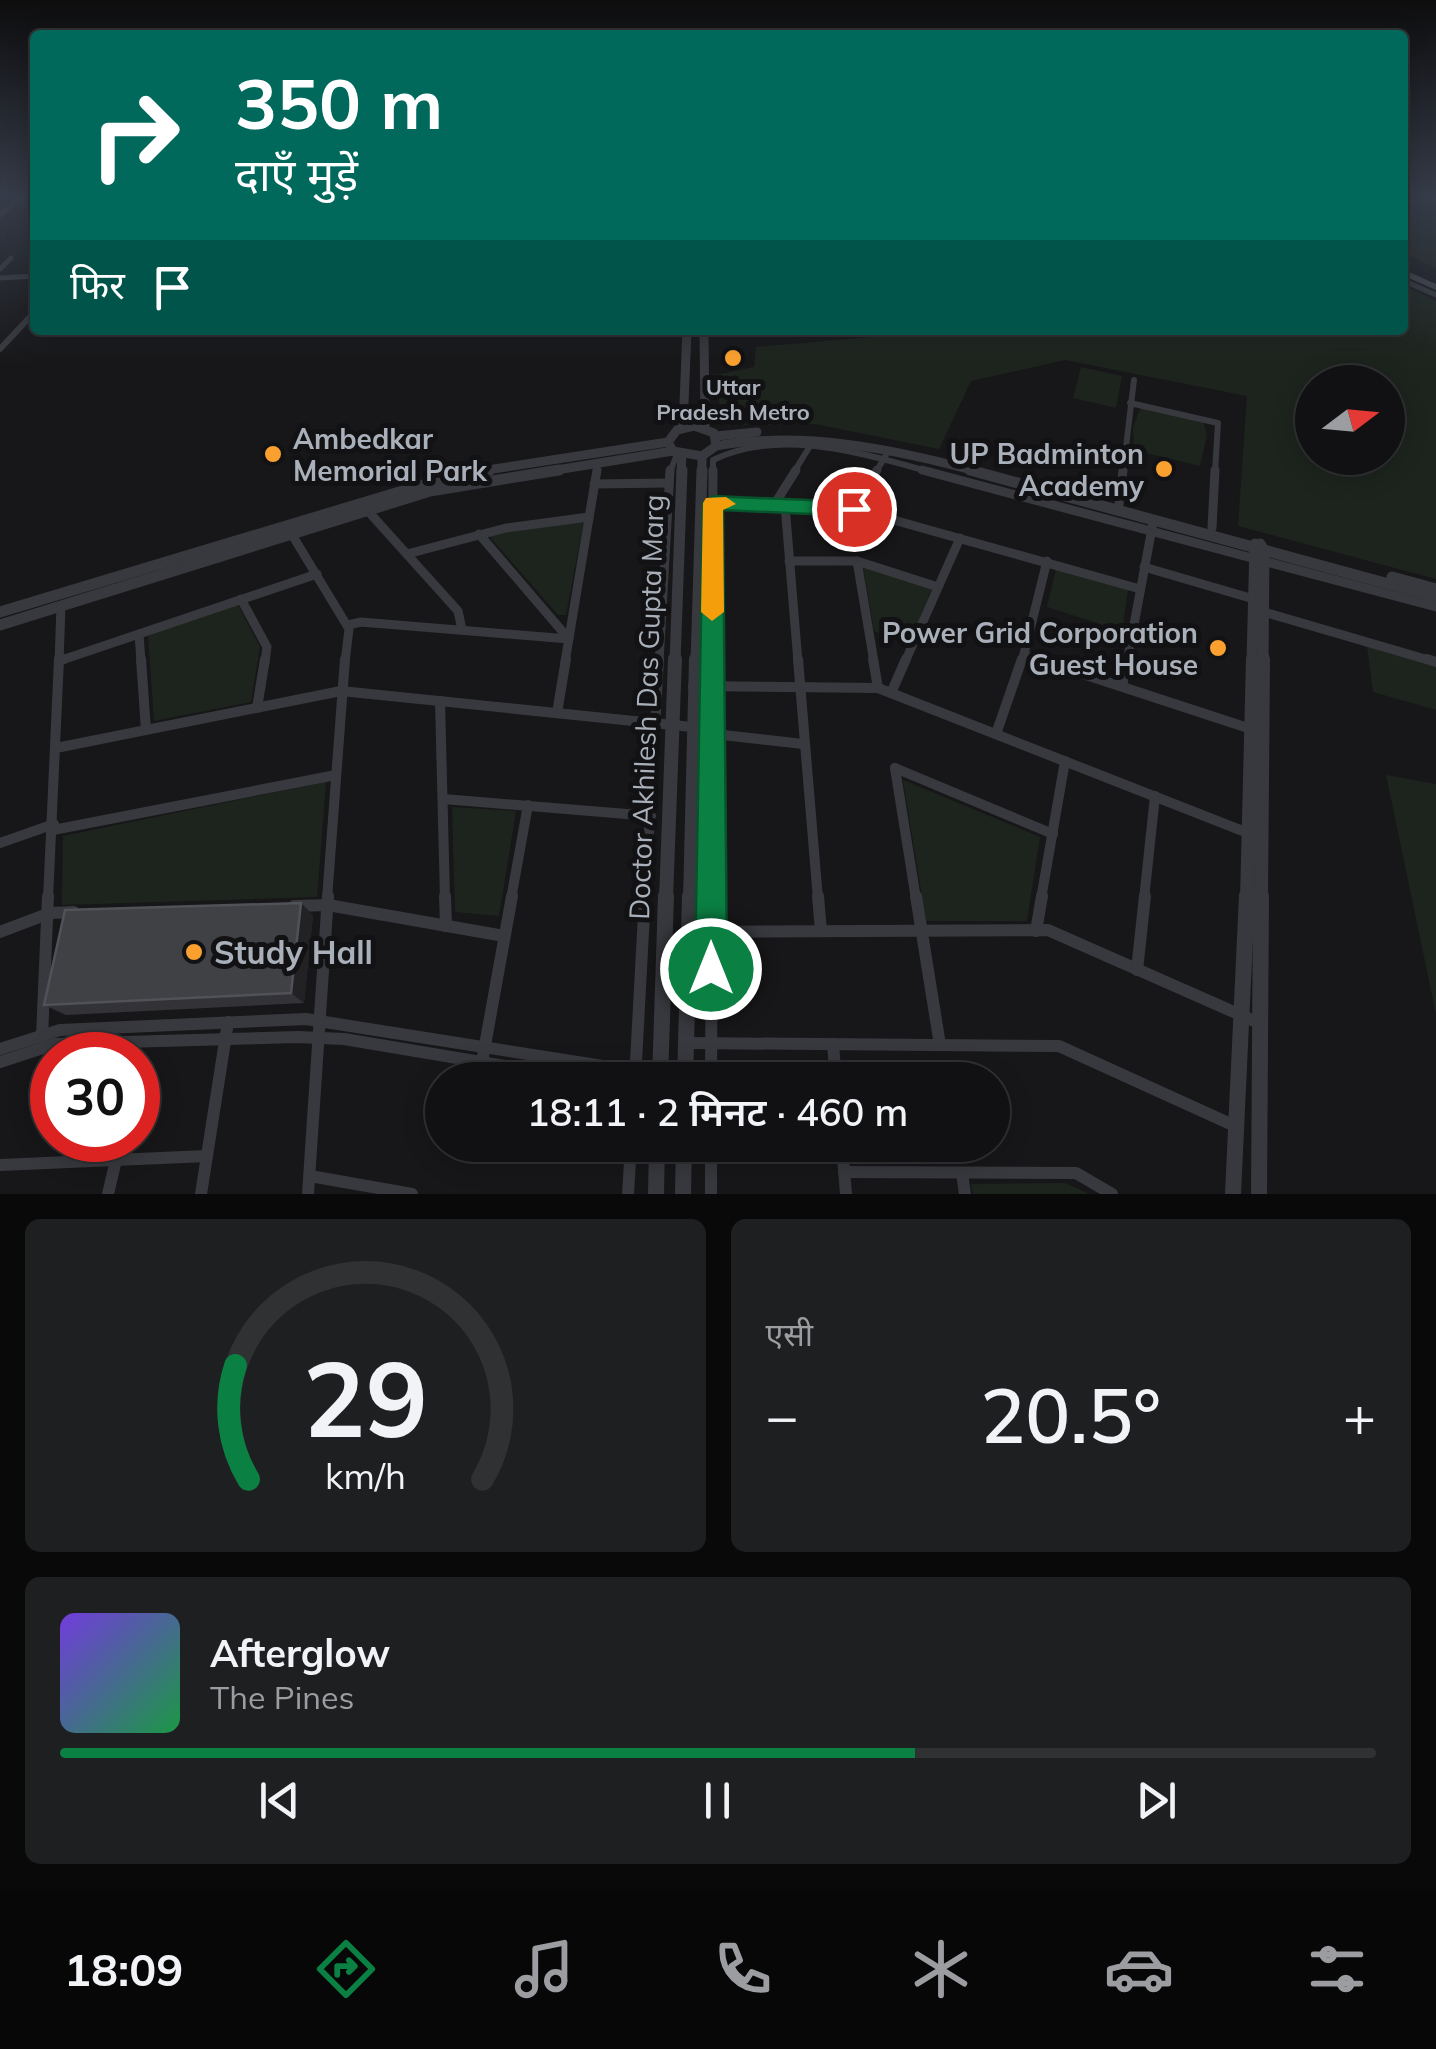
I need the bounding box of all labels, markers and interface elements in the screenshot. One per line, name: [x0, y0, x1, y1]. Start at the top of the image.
text: 350 m: [235, 59, 443, 147]
icon: right: [70, 70, 200, 200]
text: दाएँ मुड़ें: [235, 146, 358, 202]
icon: arrive: [145, 260, 200, 315]
text: फिर: [70, 261, 125, 309]
marker: Uttar Pradesh Metro: [722, 347, 744, 369]
north arrow: [1295, 365, 1405, 475]
map controls: [1295, 365, 1405, 475]
place label: Uttar Pradesh Metro: [656, 373, 810, 426]
place label: Ambedkar Memorial Park: [293, 421, 487, 488]
place label: UP Badminton Academy: [950, 436, 1145, 503]
marker: Ambedkar Memorial Park: [262, 443, 284, 465]
marker: UP Badminton Academy: [1153, 458, 1175, 480]
pin: [812, 467, 897, 552]
icon: arrive: [827, 482, 882, 537]
street label: Doctor Akhilesh Das Gupta Marg: [621, 494, 671, 920]
place label: Power Grid Corporation Guest House: [882, 615, 1198, 682]
marker: Power Grid Corporation Guest House: [1207, 637, 1229, 659]
position arrow: [659, 917, 763, 1021]
place label: Study Hall: [214, 932, 373, 972]
marker: Study Hall: [183, 941, 205, 963]
speed limit sign: 30: [30, 1032, 160, 1162]
text: 18:11 · 2 मिनट · 460 m: [527, 1088, 908, 1136]
text: एसी: [766, 1314, 813, 1354]
text: 29: [303, 1332, 428, 1463]
text: 20.5°: [980, 1368, 1161, 1462]
text: −: [766, 1381, 799, 1450]
text: +: [1343, 1381, 1376, 1450]
text: km/h: [325, 1453, 406, 1498]
text: Afterglow: [210, 1629, 390, 1677]
text: The Pines: [210, 1677, 354, 1717]
icon: previous: [252, 1773, 307, 1828]
icon: pause: [690, 1773, 745, 1828]
icon: next: [1129, 1773, 1184, 1828]
icon: directions: [311, 1934, 381, 2004]
icon: music: [509, 1934, 579, 2004]
icon: phone: [708, 1934, 778, 2004]
icon: climate: [906, 1934, 976, 2004]
icon: car: [1104, 1934, 1174, 2004]
icon: filters: [1302, 1934, 1372, 2004]
text: 18:09: [64, 1941, 183, 1997]

